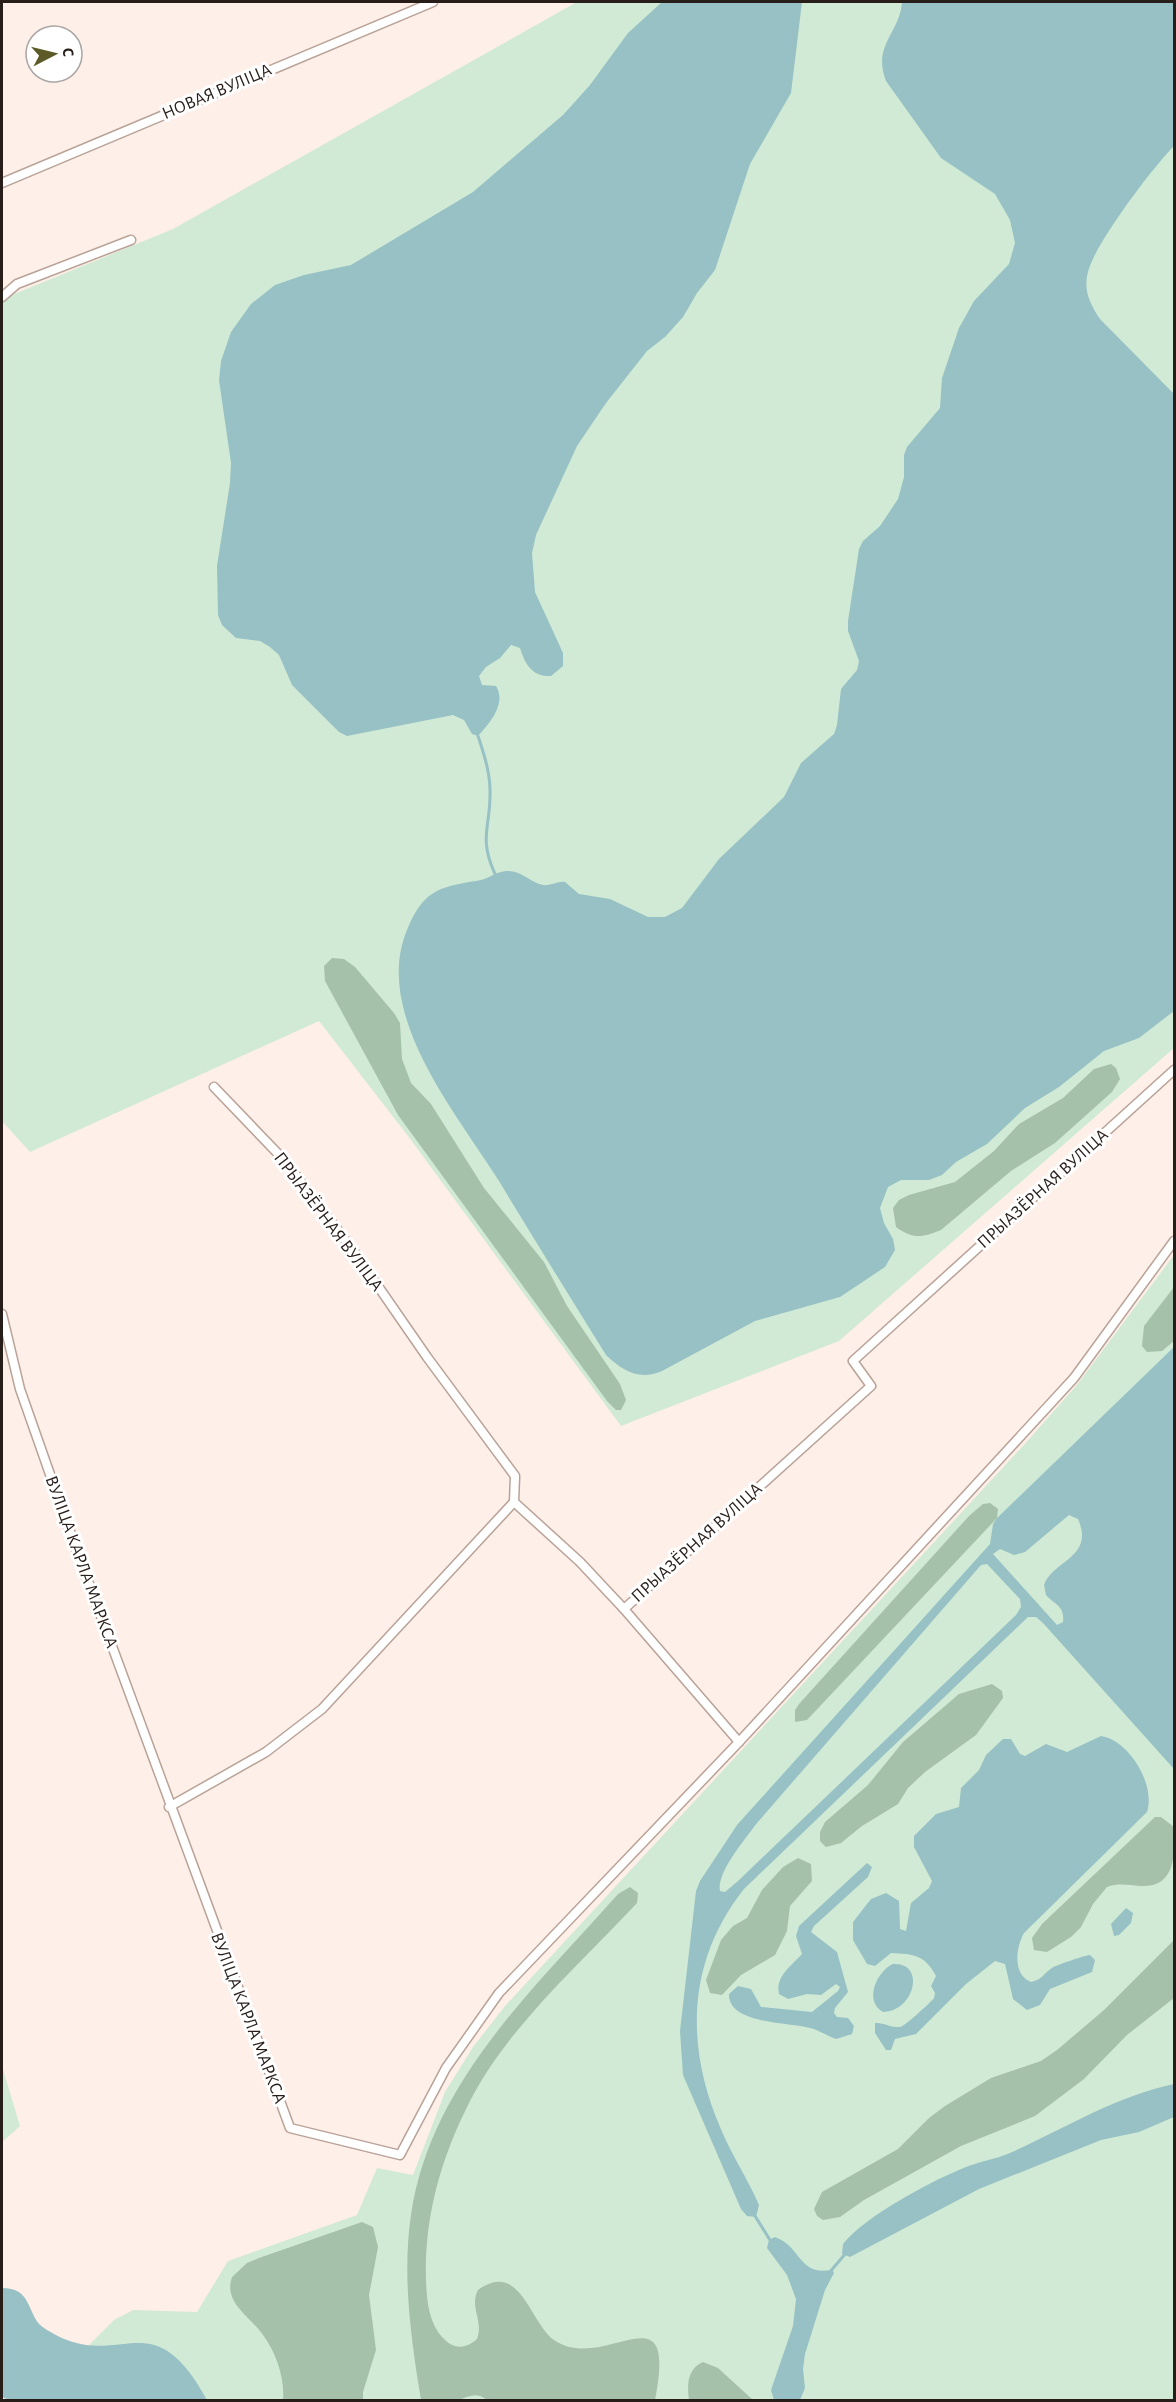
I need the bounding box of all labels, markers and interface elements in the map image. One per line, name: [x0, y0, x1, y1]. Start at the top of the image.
north arrow: [24, 24, 84, 84]
text: С: [59, 47, 76, 58]
street label: НОВАЯ ВУЛІЦА: [160, 61, 275, 123]
street label: ПРЫАЗЁРНАЯ ВУЛІЦА: [973, 1124, 1112, 1252]
street label: ПРЫАЗЁРНАЯ ВУЛІЦА: [270, 1148, 388, 1295]
street label: ВУЛІЦА КАРЛА МАРКСА: [41, 1474, 121, 1651]
street label: ПРЫАЗЁРНАЯ ВУЛІЦА: [627, 1478, 766, 1606]
street label: ВУЛІЦА КАРЛА МАРКСА: [207, 1930, 289, 2106]

